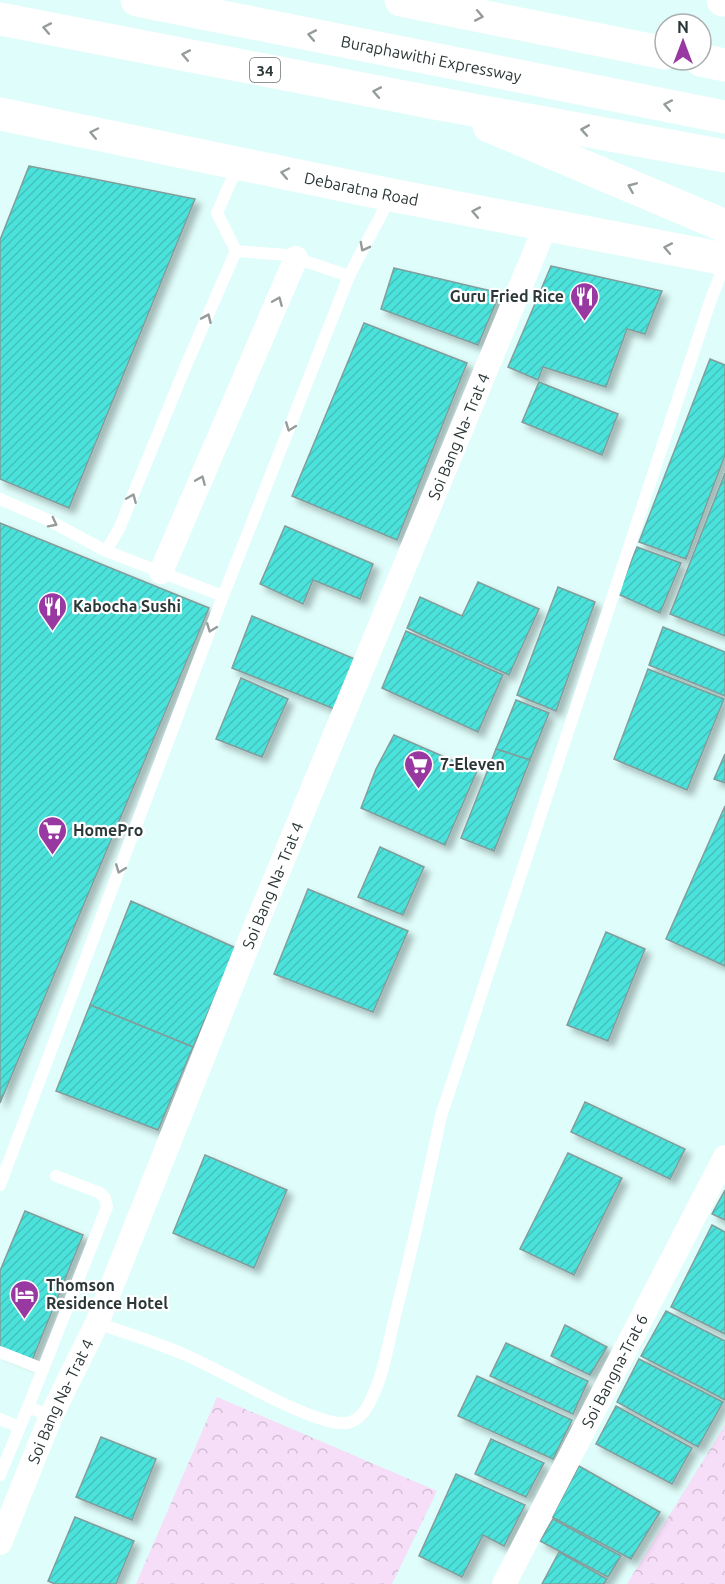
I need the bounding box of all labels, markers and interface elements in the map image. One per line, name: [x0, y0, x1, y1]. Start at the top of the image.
one-way arrow: [474, 9, 484, 22]
north arrow: [653, 12, 713, 72]
text: N: [677, 18, 689, 36]
one-way arrow: [43, 22, 53, 35]
one-way arrow: [307, 29, 317, 42]
street label: Buraphawithi Expressway: [340, 32, 523, 85]
one-way arrow: [181, 49, 191, 62]
road number: 34: [250, 58, 280, 82]
one-way arrow: [373, 86, 383, 99]
one-way arrow: [663, 99, 673, 112]
one-way arrow: [580, 124, 590, 137]
one-way arrow: [89, 127, 99, 140]
one-way arrow: [280, 167, 290, 180]
street label: Debaratna Road: [303, 168, 420, 209]
one-way arrow: [628, 182, 639, 194]
one-way arrow: [471, 206, 481, 219]
one-way arrow: [360, 240, 371, 251]
one-way arrow: [663, 242, 673, 255]
restaurant icon: Guru Fried Rice: [569, 280, 601, 322]
place label: Guru Fried Rice: [450, 287, 564, 305]
one-way arrow: [271, 296, 283, 307]
one-way arrow: [200, 314, 212, 325]
street label: Soi Bang Na- Trat 4: [424, 370, 493, 502]
one-way arrow: [285, 421, 297, 432]
one-way arrow: [194, 475, 206, 486]
one-way arrow: [125, 494, 137, 505]
one-way arrow: [47, 516, 58, 527]
restaurant icon: Kabocha Sushi: [36, 590, 68, 632]
place label: Kabocha Sushi: [73, 597, 181, 615]
one-way arrow: [206, 622, 219, 633]
supermarket icon: 7-Eleven: [403, 748, 435, 790]
place label: 7-Eleven: [440, 755, 505, 773]
supermarket icon: HomePro: [36, 814, 68, 856]
street label: Soi Bang Na- Trat 4: [238, 819, 307, 951]
place label: HomePro: [73, 821, 143, 839]
one-way arrow: [115, 863, 127, 874]
place label: Thomson Residence Hotel: [46, 1276, 168, 1312]
hotel icon: Thomson Residence Hotel: [9, 1278, 41, 1320]
street label: Soi Bangna-Trat 6: [578, 1311, 651, 1431]
street label: Soi Bang Na- Trat 4: [24, 1336, 97, 1466]

